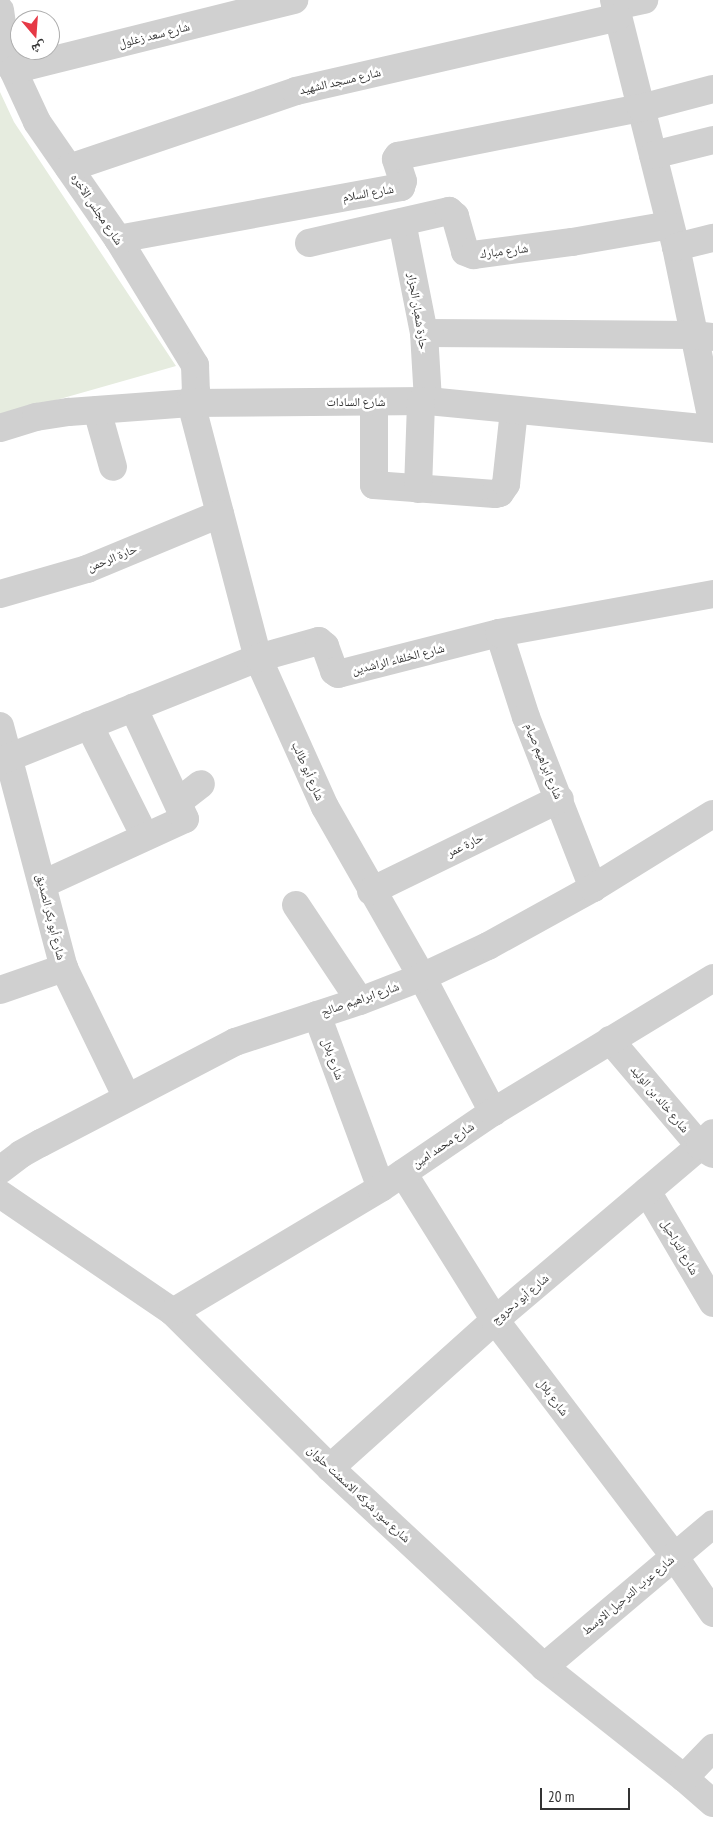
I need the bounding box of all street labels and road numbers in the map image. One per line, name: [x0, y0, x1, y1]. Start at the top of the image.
street label: شارع سعد زغلول: [117, 19, 191, 51]
street label: شارع مسجد الشهيد: [298, 65, 382, 97]
street label: شارع مجلس الآخره: [68, 171, 126, 247]
street label: شارع السلام: [341, 181, 395, 205]
street label: شارع مبارك: [479, 241, 529, 261]
street label: حارة شعبان الجزار: [405, 272, 431, 350]
street label: شارع السادات: [327, 395, 385, 409]
street label: حارة الرحمن: [85, 541, 139, 575]
street label: شارع الخلفاء الراشدين: [350, 641, 446, 677]
street label: شارع ابراهيم صيام: [522, 721, 566, 801]
street label: شارع أبو طالب: [289, 739, 327, 803]
street label: حارة عمر: [444, 830, 486, 860]
street label: شارع أبو بكر الصديق: [33, 873, 69, 961]
street label: شارع ابراهيم صالح: [319, 979, 401, 1019]
street label: شارع بلال: [319, 1036, 347, 1082]
street label: شارع خالد بن الوليد: [628, 1062, 692, 1136]
street label: شارع محمد امين: [409, 1119, 477, 1171]
street label: شارع التراحيل: [658, 1217, 702, 1277]
street label: شارع أبو دحروج: [488, 1271, 552, 1327]
street label: شارع بلال: [534, 1375, 572, 1419]
street label: شارع سور شركه الاسمنت حلوان: [305, 1442, 413, 1546]
street label: شارع عرب الترحيل الاوسط: [579, 1552, 677, 1638]

